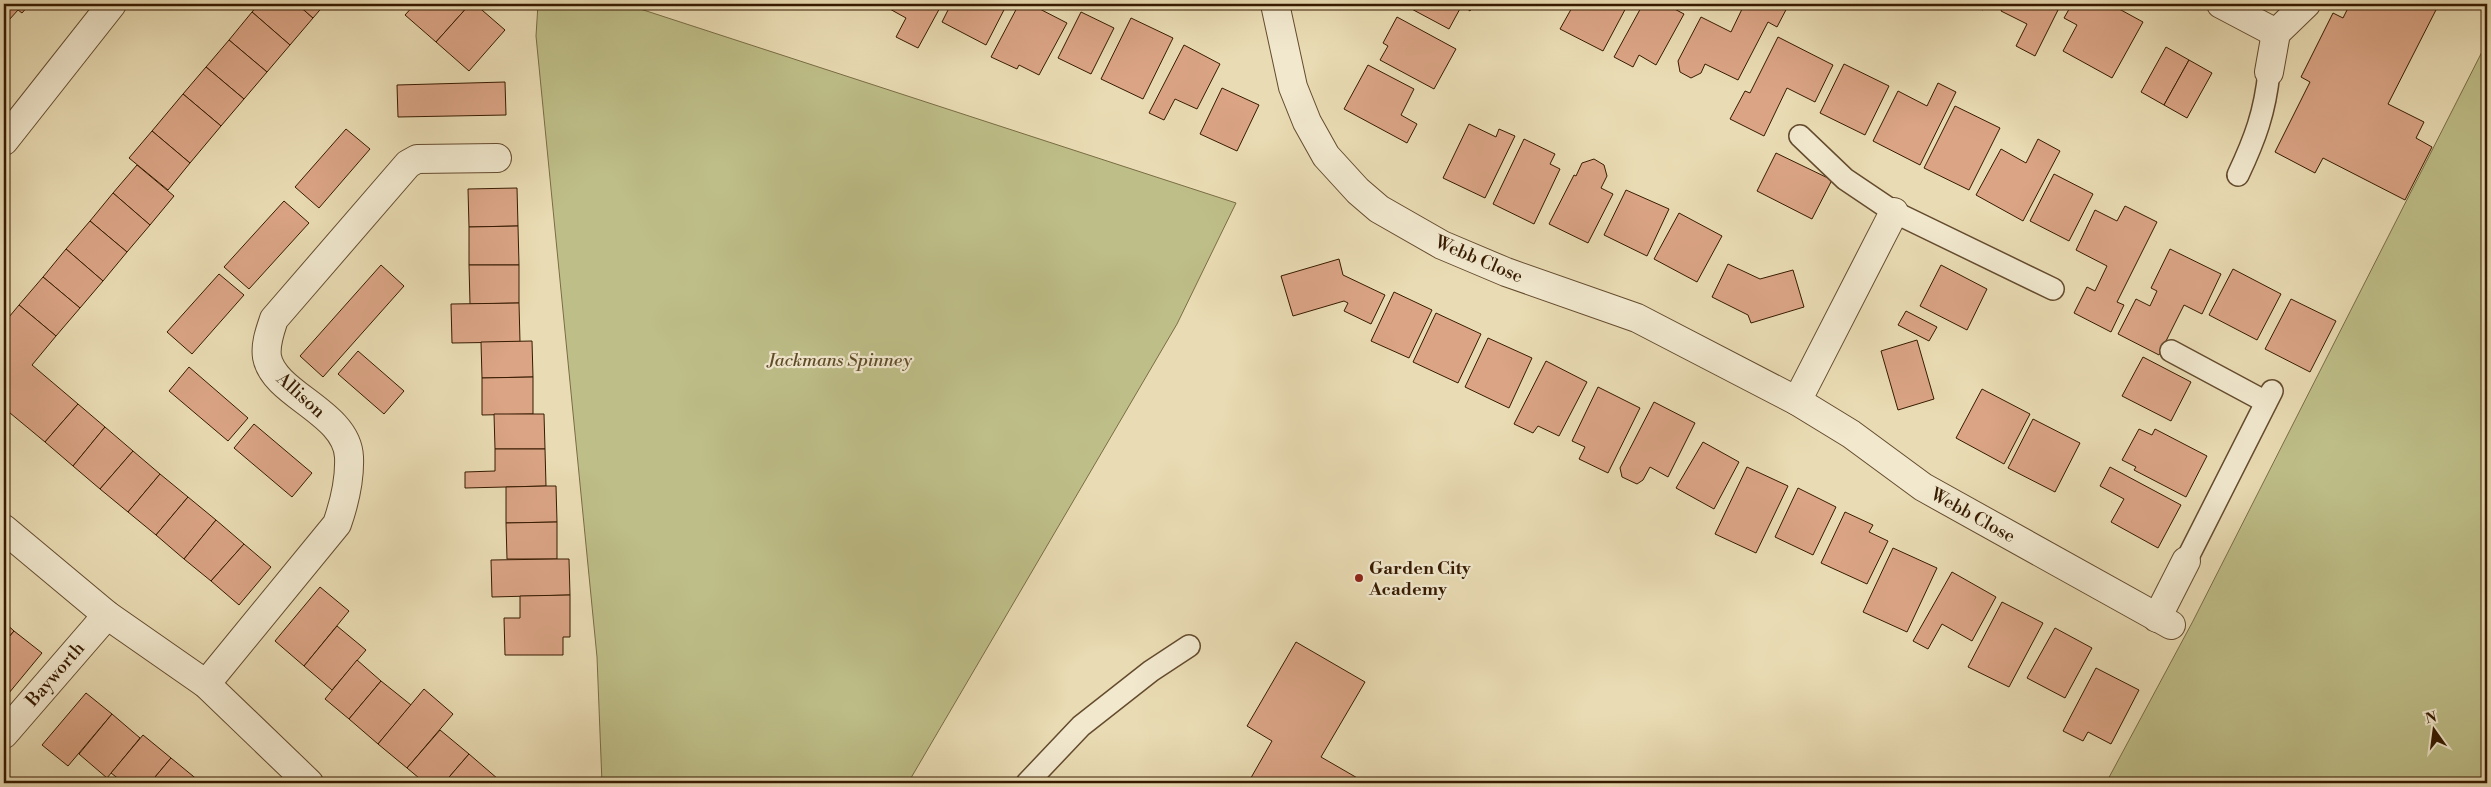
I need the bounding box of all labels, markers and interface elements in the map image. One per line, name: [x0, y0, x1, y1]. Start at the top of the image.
street label: Webb Close: [1430, 230, 1526, 288]
park label: Jackmans Spinney: [766, 349, 912, 372]
street label: Allison: [271, 367, 330, 423]
street label: Webb Close: [1926, 482, 2019, 548]
place label: Garden City Academy: [1368, 557, 1472, 601]
marker: Garden City Academy: [1353, 572, 1365, 584]
street label: Bayworth: [20, 637, 90, 712]
north arrow: [2408, 704, 2458, 754]
text: N: [2424, 708, 2439, 728]

